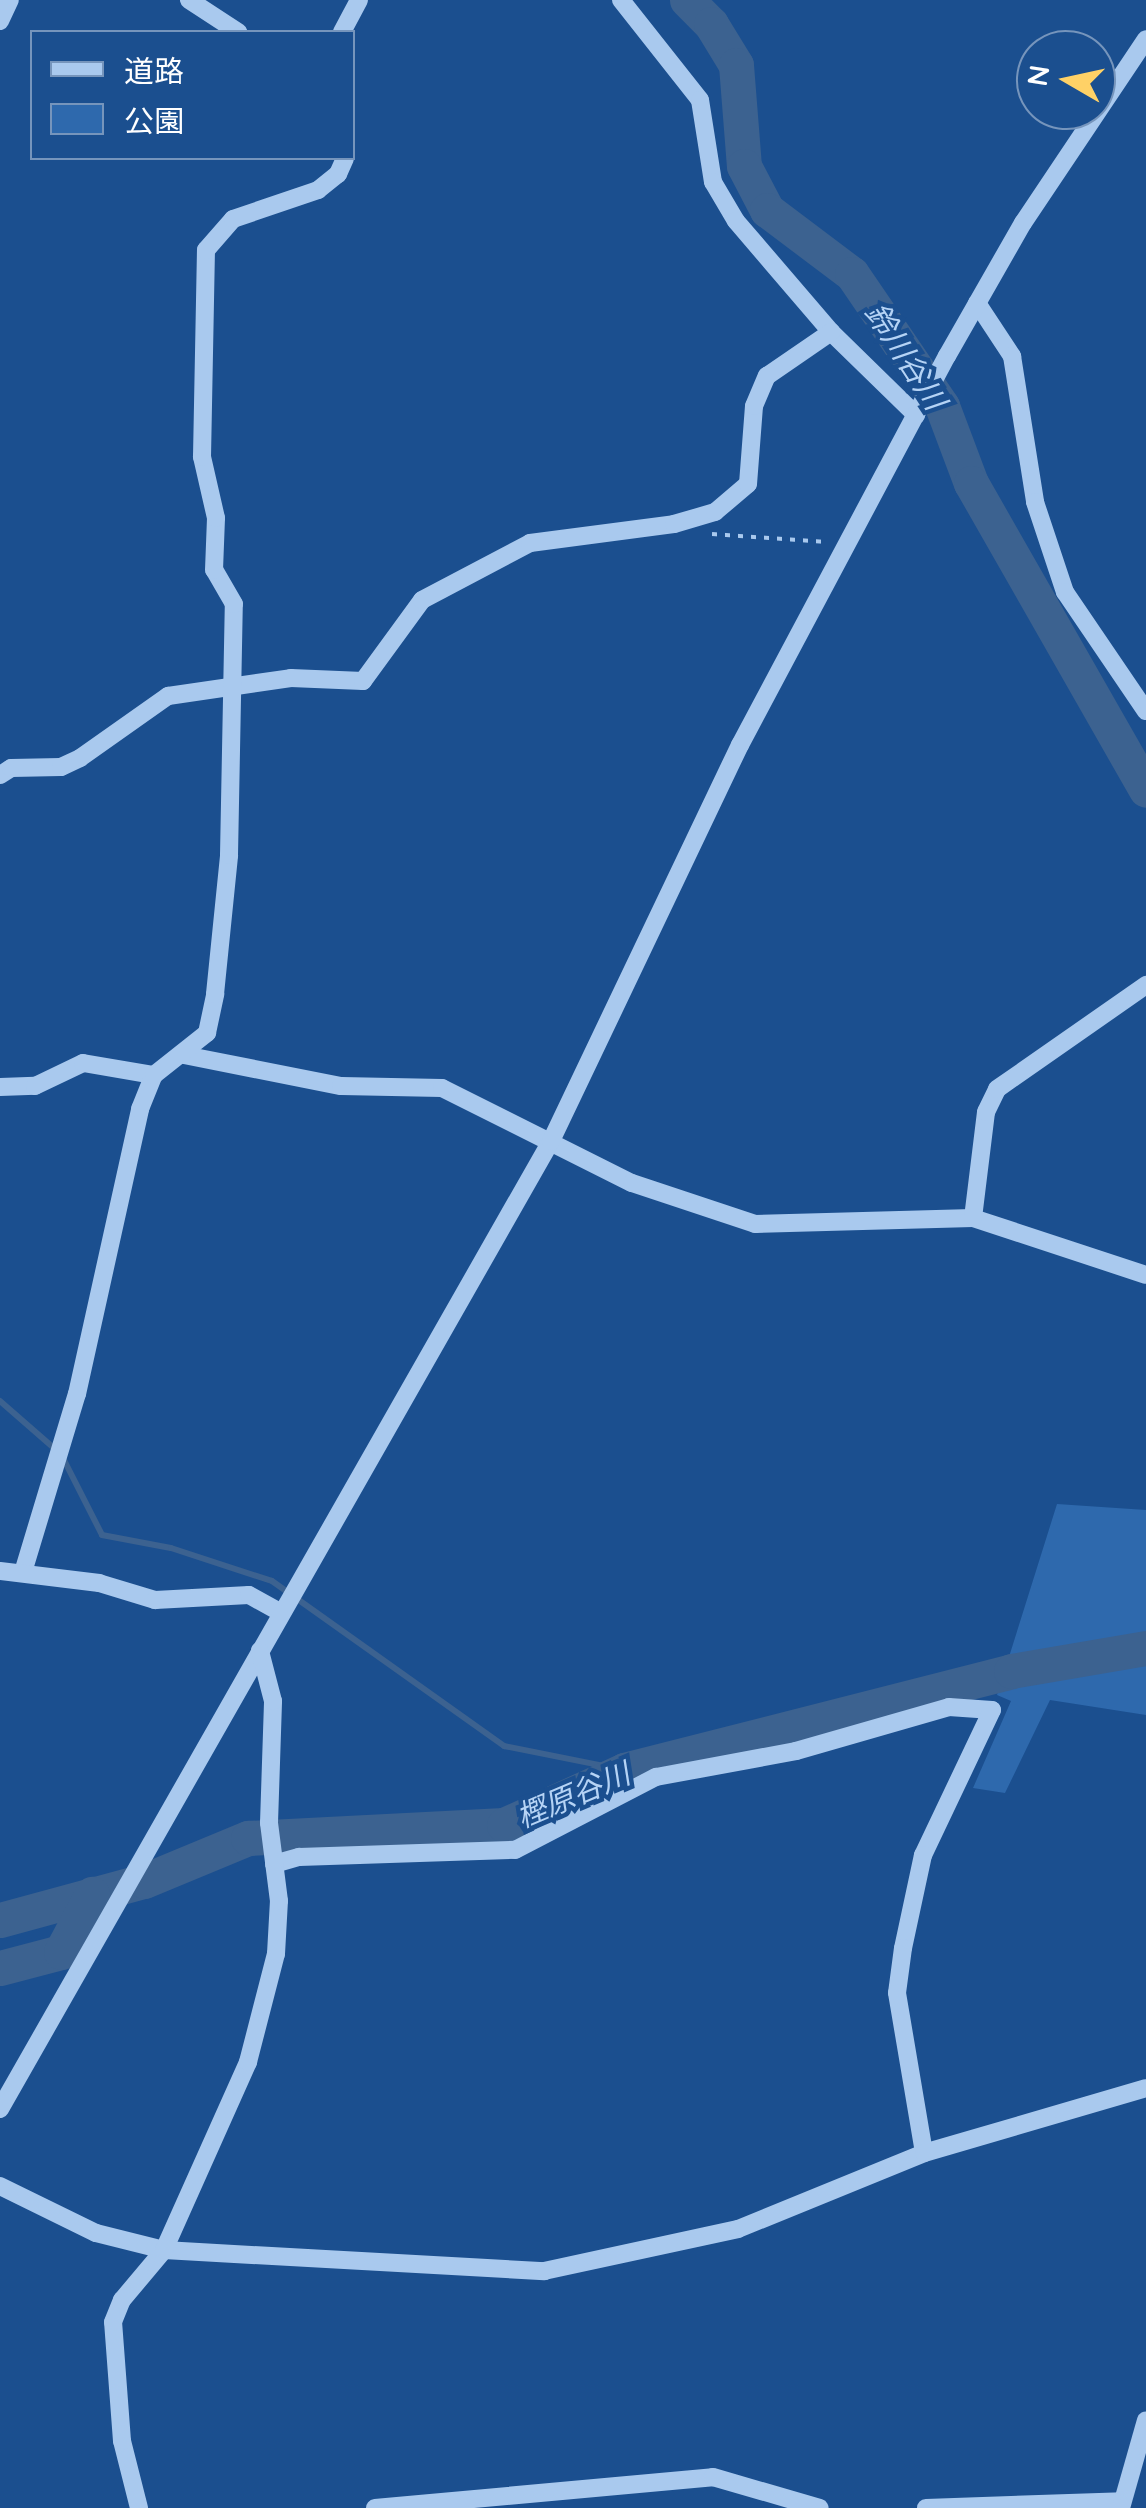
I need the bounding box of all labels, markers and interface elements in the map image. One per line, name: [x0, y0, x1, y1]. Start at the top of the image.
legend: [30, 30, 355, 160]
north arrow: [1016, 30, 1116, 130]
text: 道路: [124, 52, 184, 90]
text: N: [1019, 63, 1057, 88]
text: 公園: [124, 102, 184, 140]
water label: 鈴川谷川: [858, 296, 954, 416]
water label: 樫原谷川: [511, 1755, 635, 1835]

